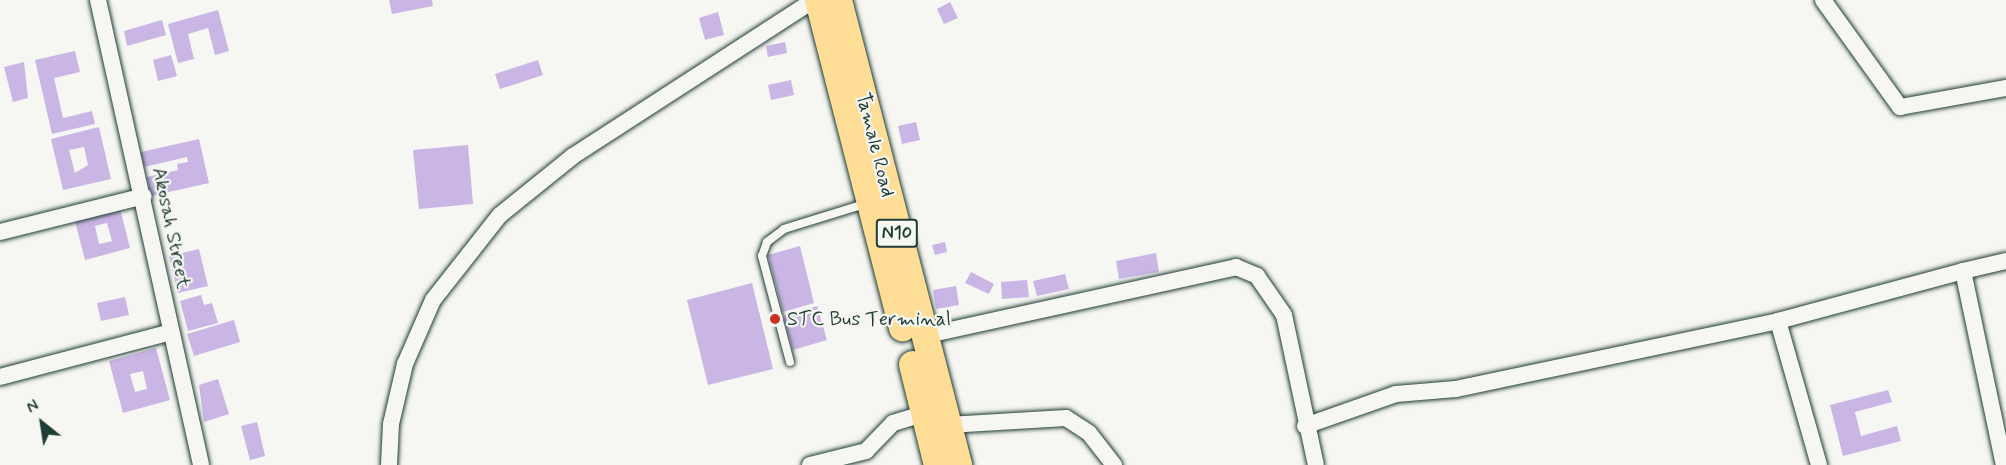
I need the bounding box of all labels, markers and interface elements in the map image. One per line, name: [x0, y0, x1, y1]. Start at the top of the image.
street label: Tamale Road: [850, 90, 900, 200]
street label: Akosah Street: [146, 165, 196, 291]
road number: N10: [874, 218, 920, 248]
place label: STC Bus Terminal: [787, 307, 945, 331]
marker: STC Bus Terminal: [768, 312, 782, 326]
north arrow: [12, 393, 72, 453]
text: N: [23, 395, 43, 419]

